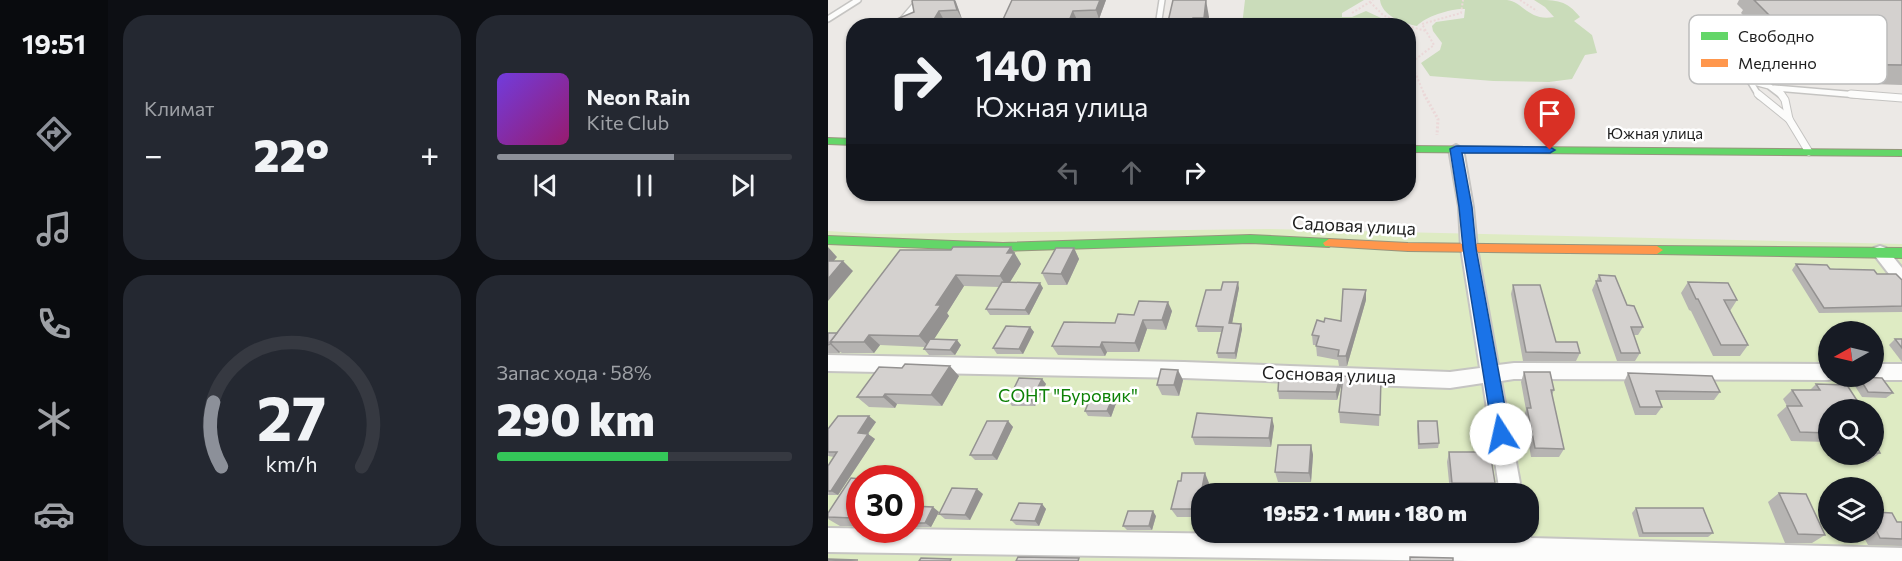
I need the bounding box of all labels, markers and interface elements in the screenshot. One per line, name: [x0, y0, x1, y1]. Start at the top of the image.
legend: [1689, 15, 1887, 84]
text: Свободно: [1738, 26, 1814, 45]
text: 19:51: [22, 27, 86, 60]
text: 140 m: [975, 38, 1092, 90]
icon: right: [876, 42, 954, 120]
text: Медленно: [1738, 53, 1817, 72]
text: Neon Rain: [587, 83, 690, 110]
pin: [1524, 88, 1575, 150]
text: Южная улица: [975, 90, 1148, 123]
text: Климат: [144, 96, 214, 120]
icon: arrive: [1533, 97, 1566, 130]
text: Kite Club: [587, 110, 669, 134]
icon: directions: [33, 113, 75, 155]
street label: Южная улица: [1607, 124, 1703, 142]
text: 22°: [254, 126, 329, 181]
text: −: [144, 133, 163, 174]
text: +: [420, 133, 439, 174]
icon: left: [1052, 156, 1085, 189]
icon: ahead: [1115, 156, 1148, 189]
icon: right: [1178, 156, 1211, 189]
icon: previous: [529, 169, 562, 202]
icon: pause: [628, 169, 661, 202]
icon: next: [726, 169, 759, 202]
icon: music: [33, 208, 75, 250]
street label: Садовая улица: [1292, 211, 1417, 239]
icon: phone: [33, 303, 75, 345]
north arrow: [1818, 321, 1884, 387]
map controls: [1818, 321, 1884, 543]
text: Запас хода · 58%: [497, 360, 652, 384]
street label: Сосновая улица: [1262, 361, 1396, 387]
text: 27: [257, 378, 326, 454]
park label: СОНТ "Буровик": [998, 384, 1138, 406]
text: 290 km: [497, 390, 655, 445]
icon: climate: [33, 398, 75, 440]
button: search: [1818, 399, 1884, 465]
position arrow: [1469, 402, 1533, 466]
text: km/h: [266, 451, 318, 477]
speed limit sign: 30: [846, 465, 924, 543]
button: layers: [1818, 477, 1884, 543]
icon: car: [33, 493, 75, 535]
text: 19:52 · 1 мин · 180 m: [1263, 499, 1467, 526]

